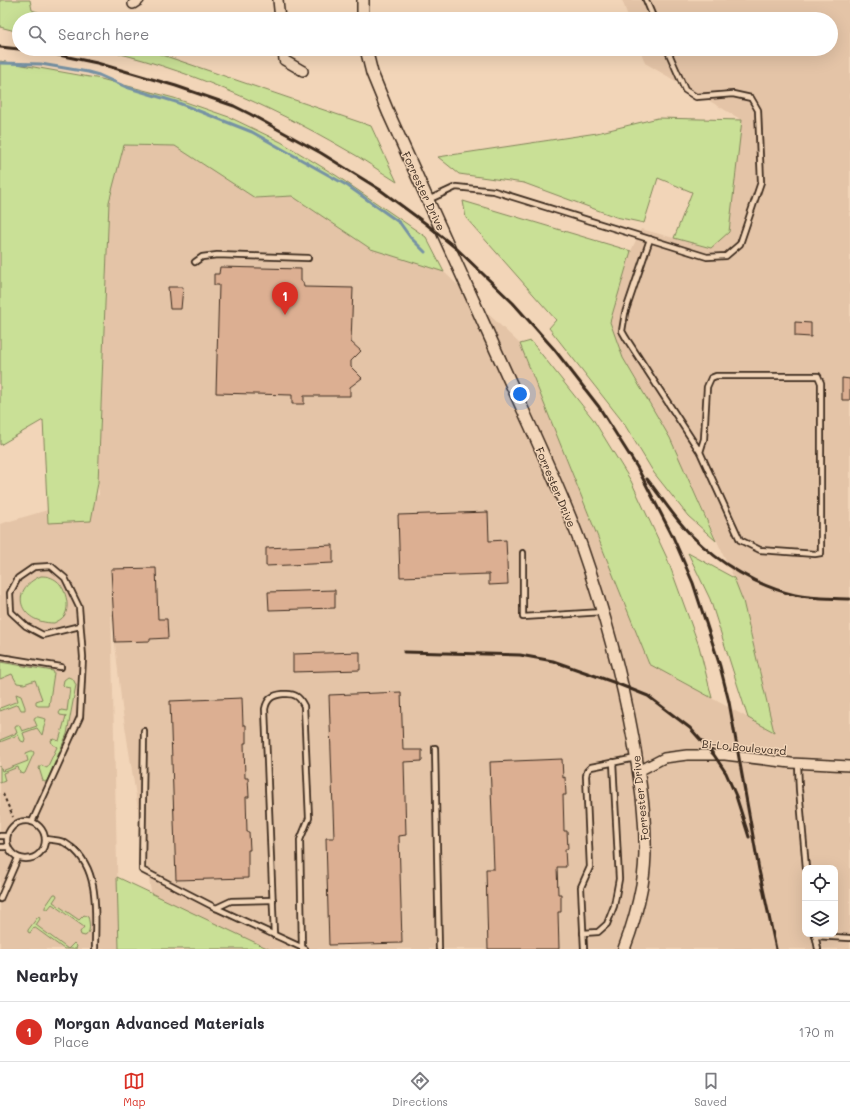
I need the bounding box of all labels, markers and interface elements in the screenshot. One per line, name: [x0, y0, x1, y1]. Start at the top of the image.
search box: [12, 12, 838, 56]
icon: search: [26, 23, 48, 45]
text: Search here: [58, 24, 149, 44]
street label: Forrester Drive: [399, 149, 449, 233]
pin: 1: [272, 282, 298, 315]
your location: [510, 384, 530, 404]
street label: Forrester Drive: [532, 445, 580, 530]
street label: Bi-Lo Boulevard: [701, 736, 787, 758]
street label: Forrester Drive: [628, 754, 652, 841]
map controls: [802, 865, 838, 937]
button: locate: [802, 865, 838, 901]
button: layers: [802, 901, 838, 937]
text: Nearby: [16, 964, 78, 986]
text: Morgan Advanced Materials: [54, 1013, 265, 1033]
text: 1: [26, 1023, 32, 1040]
text: 170 m: [798, 1023, 834, 1040]
text: Place: [54, 1033, 89, 1050]
tab: Map: [123, 1070, 146, 1109]
tab: Directions: [392, 1070, 448, 1109]
tab: Saved: [694, 1070, 727, 1109]

